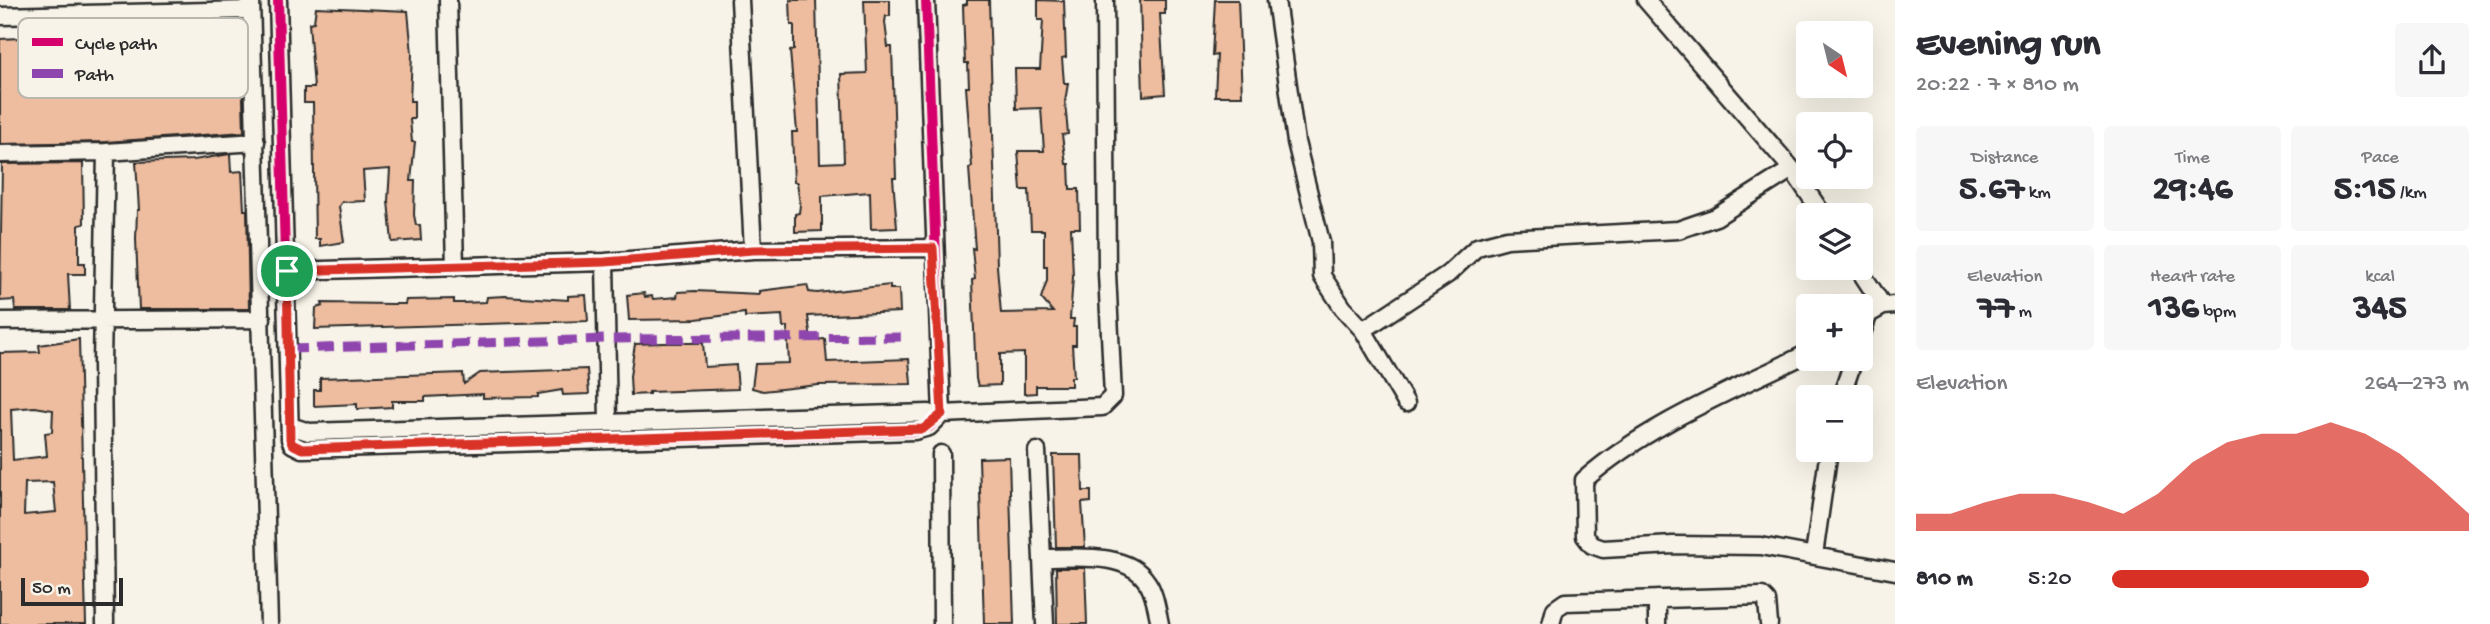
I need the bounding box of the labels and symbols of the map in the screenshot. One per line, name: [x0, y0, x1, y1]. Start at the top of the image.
legend: [18, 18, 248, 98]
north arrow: [1796, 21, 1872, 98]
text: Cycle path: [75, 34, 157, 57]
text: Path: [74, 65, 114, 88]
pin: [257, 241, 317, 301]
scale bar: [21, 575, 122, 607]

